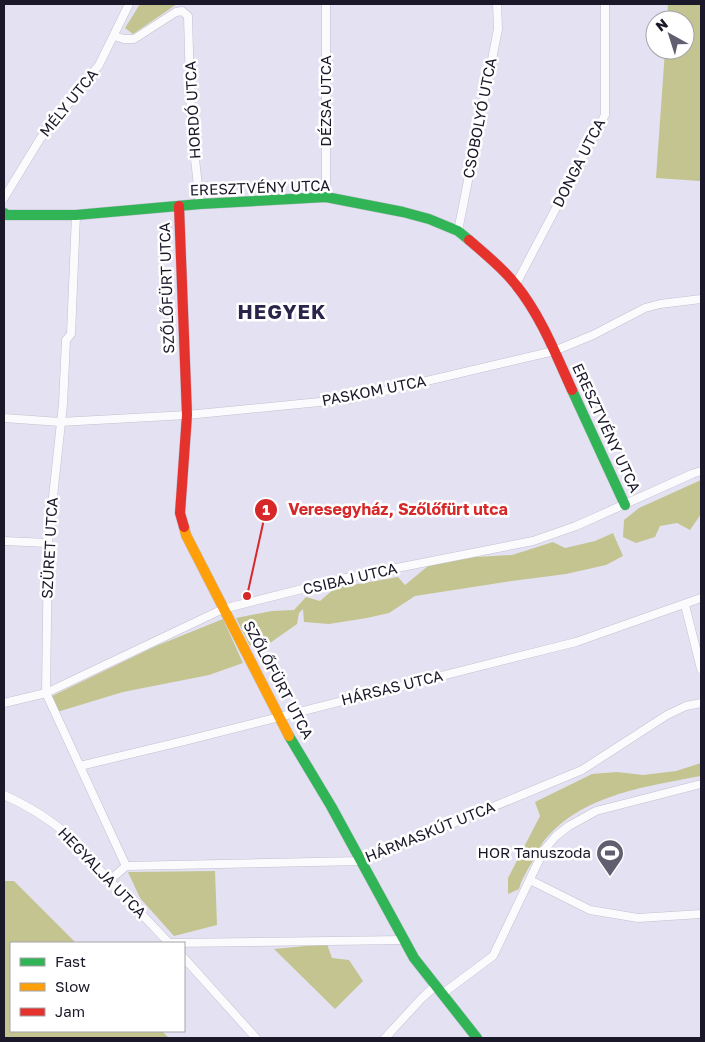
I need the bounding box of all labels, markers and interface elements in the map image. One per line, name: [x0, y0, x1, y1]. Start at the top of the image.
north arrow: [645, 10, 695, 60]
text: N: [652, 15, 671, 34]
street label: DÉZSA UTCA: [316, 55, 334, 147]
street label: CSOBOLYÓ UTCA: [458, 56, 500, 180]
street label: HORDÓ UTCA: [180, 61, 204, 159]
street label: MÉLY UTCA: [35, 65, 101, 140]
street label: DONGA UTCA: [548, 115, 608, 210]
street label: ERESZTVÉNY UTCA: [189, 176, 331, 198]
street label: SZŐLŐFÜRT UTCA: [155, 222, 177, 354]
district label: HEGYEK: [238, 299, 326, 323]
street label: ERESZTVÉNY UTCA: [569, 360, 645, 495]
street label: PASKOM UTCA: [320, 371, 427, 409]
callout: Veresegyház, Szőlőfürt utca: [254, 494, 518, 525]
street label: SZÜRET UTCA: [37, 497, 61, 599]
text: Veresegyház, Szőlőfürt utca: [288, 499, 508, 519]
text: 1: [262, 500, 270, 518]
street label: CSIBAJ UTCA: [301, 558, 399, 598]
street label: SZŐLŐFÜRT UTCA: [240, 617, 318, 742]
street label: HÁRSAS UTCA: [339, 666, 445, 708]
street label: HÁRMASKÚT UTCA: [362, 797, 497, 865]
street label: HEGYALJA UTCA: [55, 823, 151, 921]
sports icon: HOR Tanuszoda: [595, 838, 625, 877]
place label: HOR Tanuszoda: [478, 843, 591, 861]
legend: [10, 942, 185, 1032]
text: Fast: [55, 952, 86, 970]
text: Slow: [55, 977, 90, 995]
text: Jam: [55, 1002, 85, 1020]

